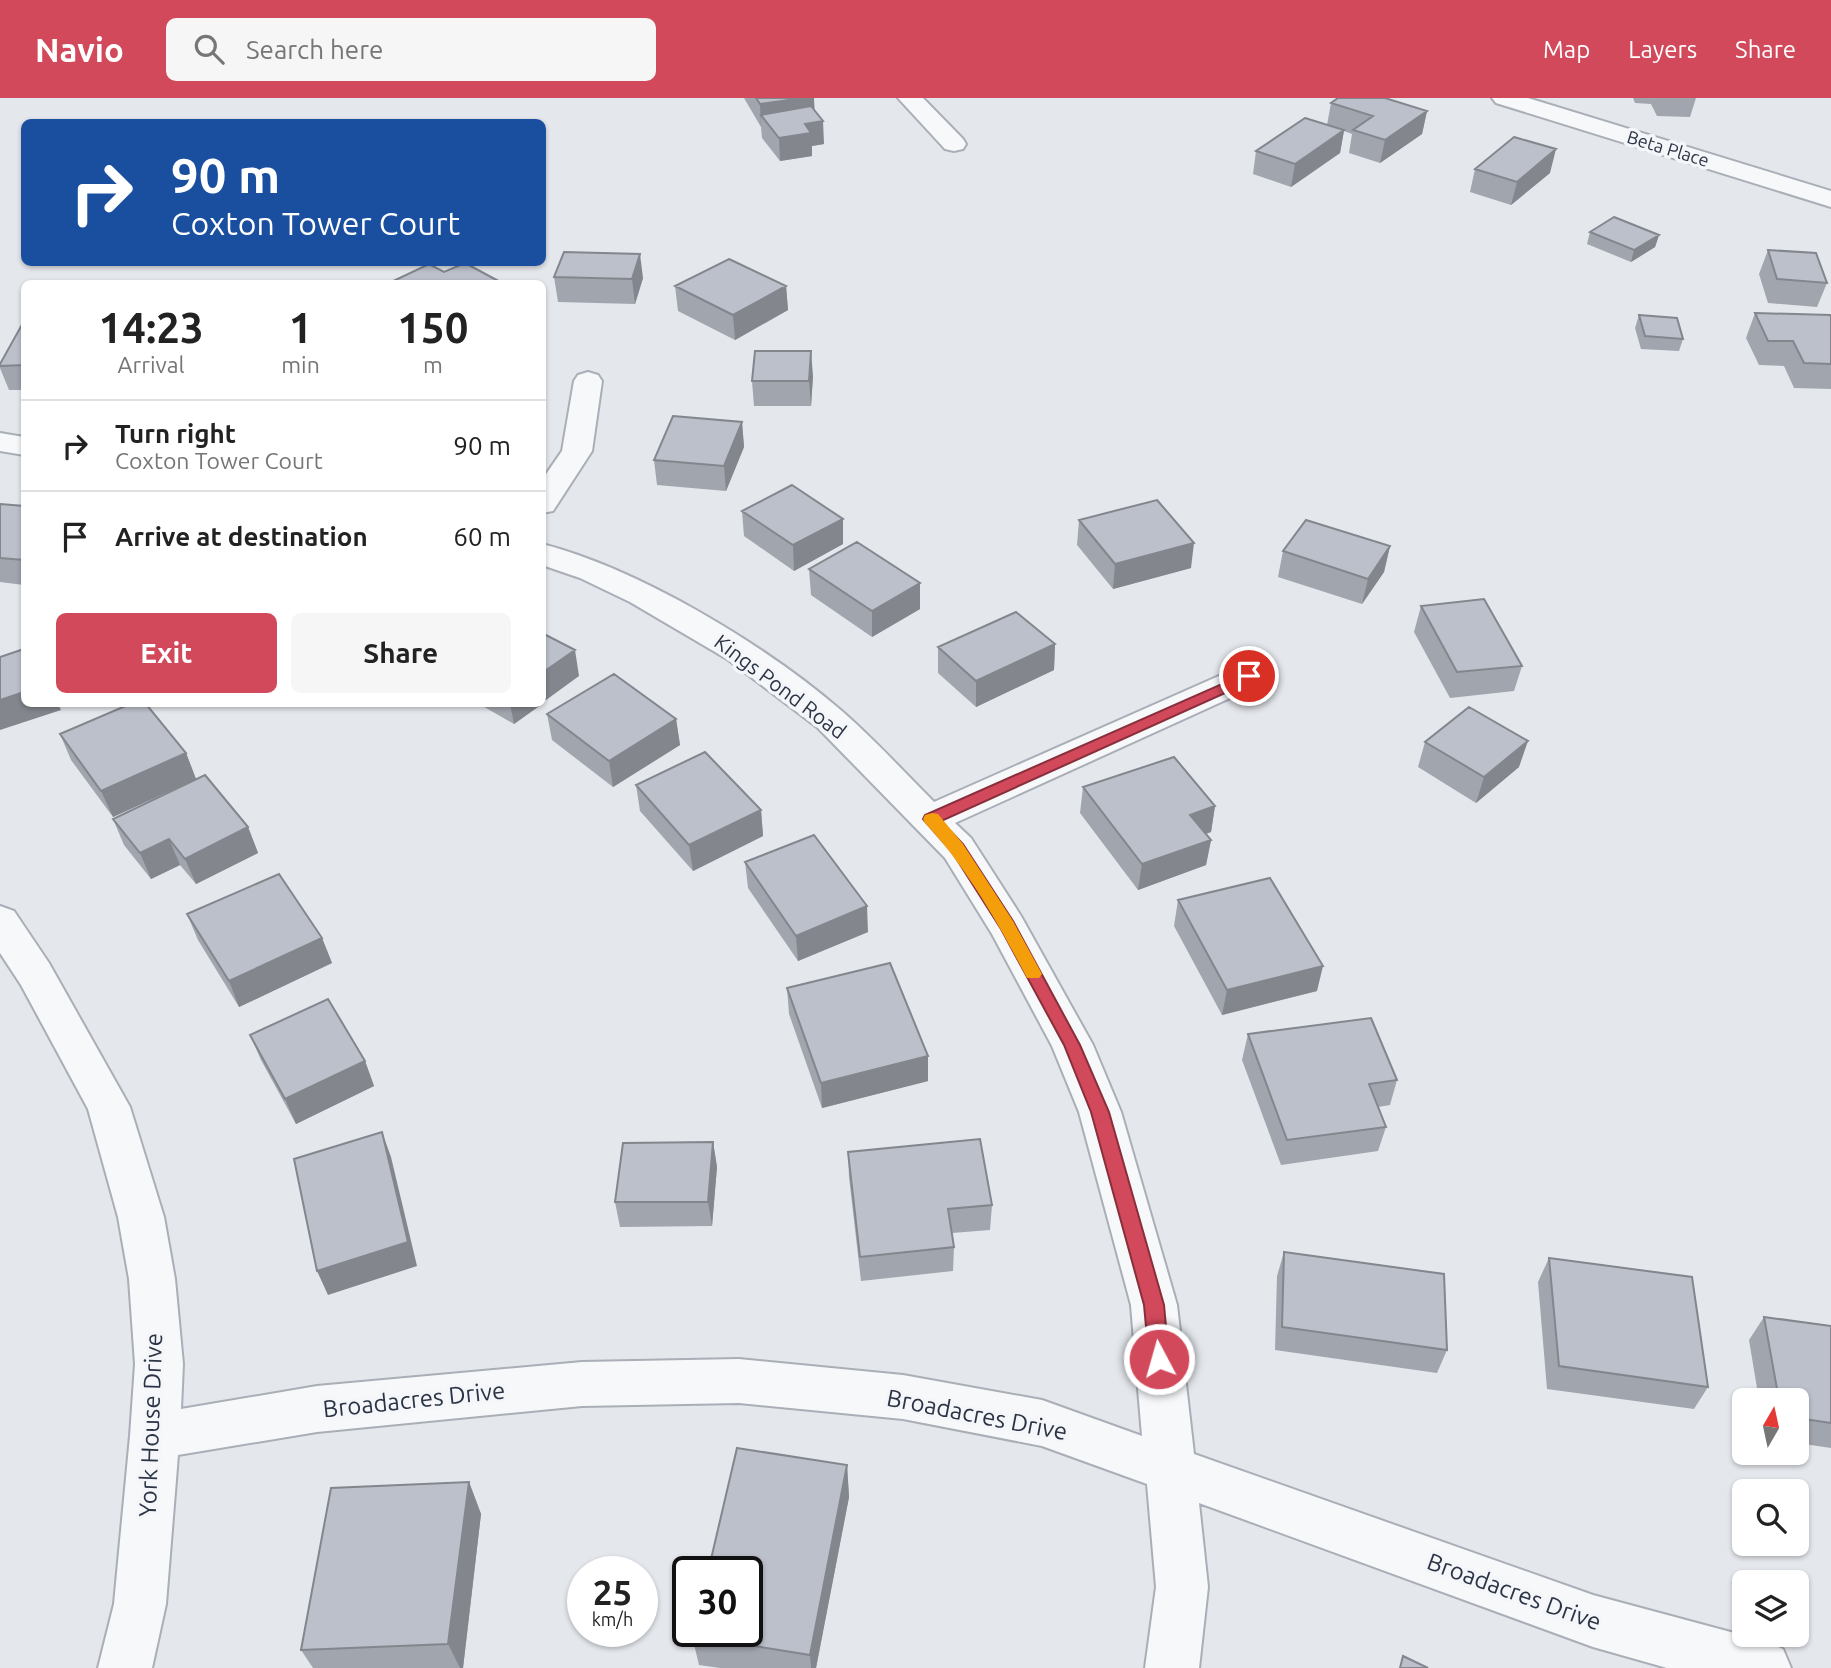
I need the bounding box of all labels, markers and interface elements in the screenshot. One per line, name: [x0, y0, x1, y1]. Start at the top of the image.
search box: [166, 18, 656, 81]
icon: search: [190, 30, 228, 68]
text: Navio: [35, 31, 124, 68]
text: Search here: [246, 35, 383, 64]
text: Map: [1543, 36, 1590, 63]
text: Layers: [1628, 36, 1697, 63]
text: Share: [1735, 36, 1796, 63]
street label: Beta Place: [1625, 126, 1712, 170]
icon: right: [56, 147, 147, 238]
text: 90 m: [171, 147, 280, 202]
text: Coxton Tower Court: [171, 205, 460, 241]
text: 14:23: [99, 304, 204, 351]
text: 1: [289, 304, 312, 351]
text: 150: [397, 304, 468, 351]
text: Arrival: [118, 352, 185, 377]
text: min: [281, 352, 320, 377]
text: m: [423, 352, 443, 377]
text: Turn right: [115, 419, 236, 448]
icon: right: [56, 427, 94, 465]
text: 90 m: [453, 431, 511, 460]
text: Coxton Tower Court: [115, 448, 323, 473]
icon: arrive: [56, 518, 94, 556]
text: Arrive at destination: [115, 522, 368, 551]
text: 60 m: [453, 522, 511, 551]
button: Exit: [56, 613, 277, 693]
button: Share: [291, 613, 511, 693]
street label: Kings Pond Road: [710, 629, 851, 743]
pin: [1219, 646, 1279, 706]
icon: arrive: [1230, 657, 1268, 695]
position arrow: [1122, 1322, 1196, 1396]
street label: York House Drive: [134, 1333, 167, 1517]
street label: Broadacres Drive: [321, 1377, 506, 1423]
street label: Broadacres Drive: [885, 1384, 1070, 1445]
north arrow: [1732, 1388, 1810, 1465]
map controls: [1732, 1388, 1809, 1647]
button: search: [1732, 1479, 1809, 1556]
street label: Broadacres Drive: [1423, 1548, 1605, 1636]
speed limit sign: 30: [672, 1556, 763, 1647]
button: layers: [1732, 1570, 1809, 1647]
text: 25: [593, 1572, 632, 1612]
text: km/h: [592, 1609, 633, 1629]

